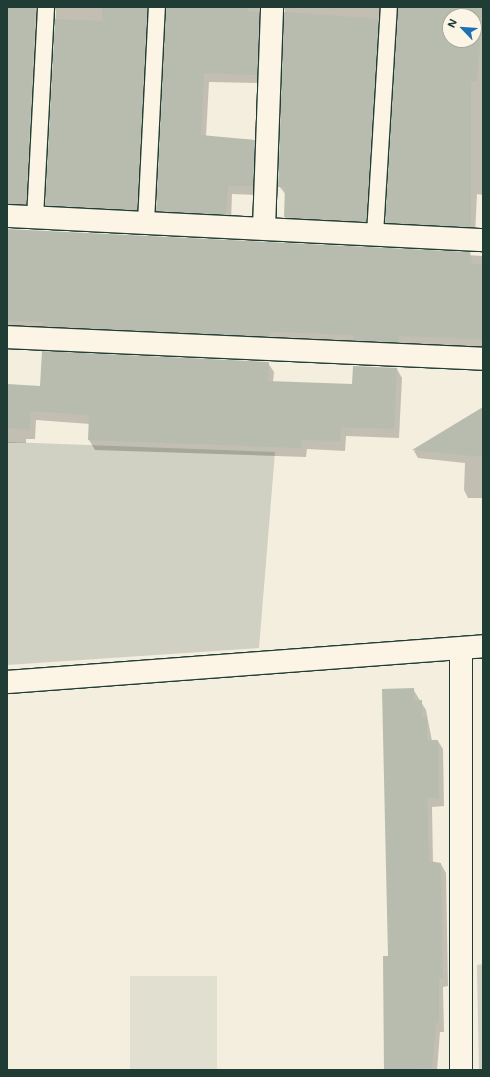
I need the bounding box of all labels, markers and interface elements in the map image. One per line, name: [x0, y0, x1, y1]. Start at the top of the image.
north arrow: [442, 8, 482, 48]
text: N: [443, 16, 460, 30]

